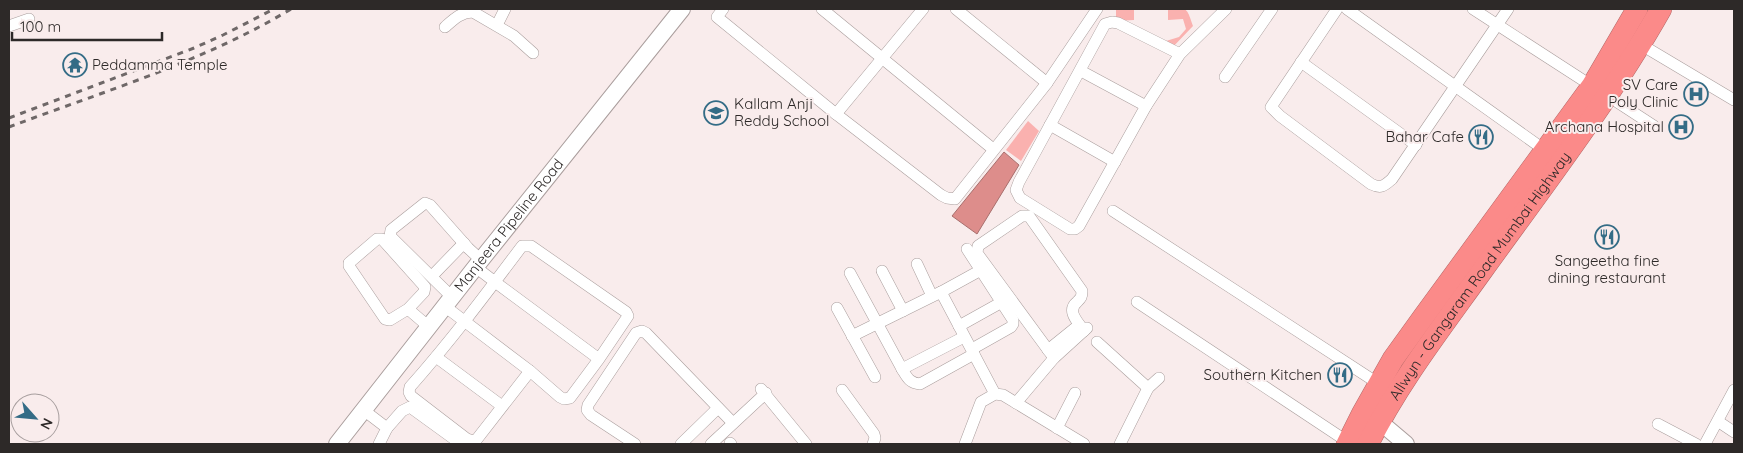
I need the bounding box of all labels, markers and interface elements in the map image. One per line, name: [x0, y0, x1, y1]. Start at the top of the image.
scale bar: [12, 10, 162, 42]
text: 100 m: [20, 17, 61, 36]
temple icon: Peddamma Temple: [62, 52, 88, 78]
place label: Peddamma Temple: [92, 55, 227, 74]
place label: SV Care Poly Clinic: [1608, 75, 1678, 111]
hospital icon: SV Care Poly Clinic: [1683, 81, 1709, 107]
place label: Kallam Anji Reddy School: [734, 94, 830, 130]
school or university icon: Kallam Anji Reddy School: [703, 100, 729, 126]
hospital icon: Archana Hospital: [1668, 114, 1694, 140]
place label: Archana Hospital: [1545, 117, 1664, 136]
restaurant icon: Bahar Cafe: [1468, 124, 1494, 150]
place label: Bahar Cafe: [1385, 127, 1464, 146]
street label: Allwyn - Gangaram Road Mumbai Highway: [1385, 148, 1574, 404]
street label: Manjeera Pipeline Road: [450, 155, 567, 296]
restaurant icon: Sangeetha fine dining restaurant: [1594, 224, 1620, 250]
place label: Sangeetha fine dining restaurant: [1548, 251, 1666, 287]
restaurant icon: Southern Kitchen: [1327, 362, 1353, 388]
place label: Southern Kitchen: [1204, 365, 1322, 384]
north arrow: [10, 393, 60, 443]
text: N: [36, 415, 57, 433]

